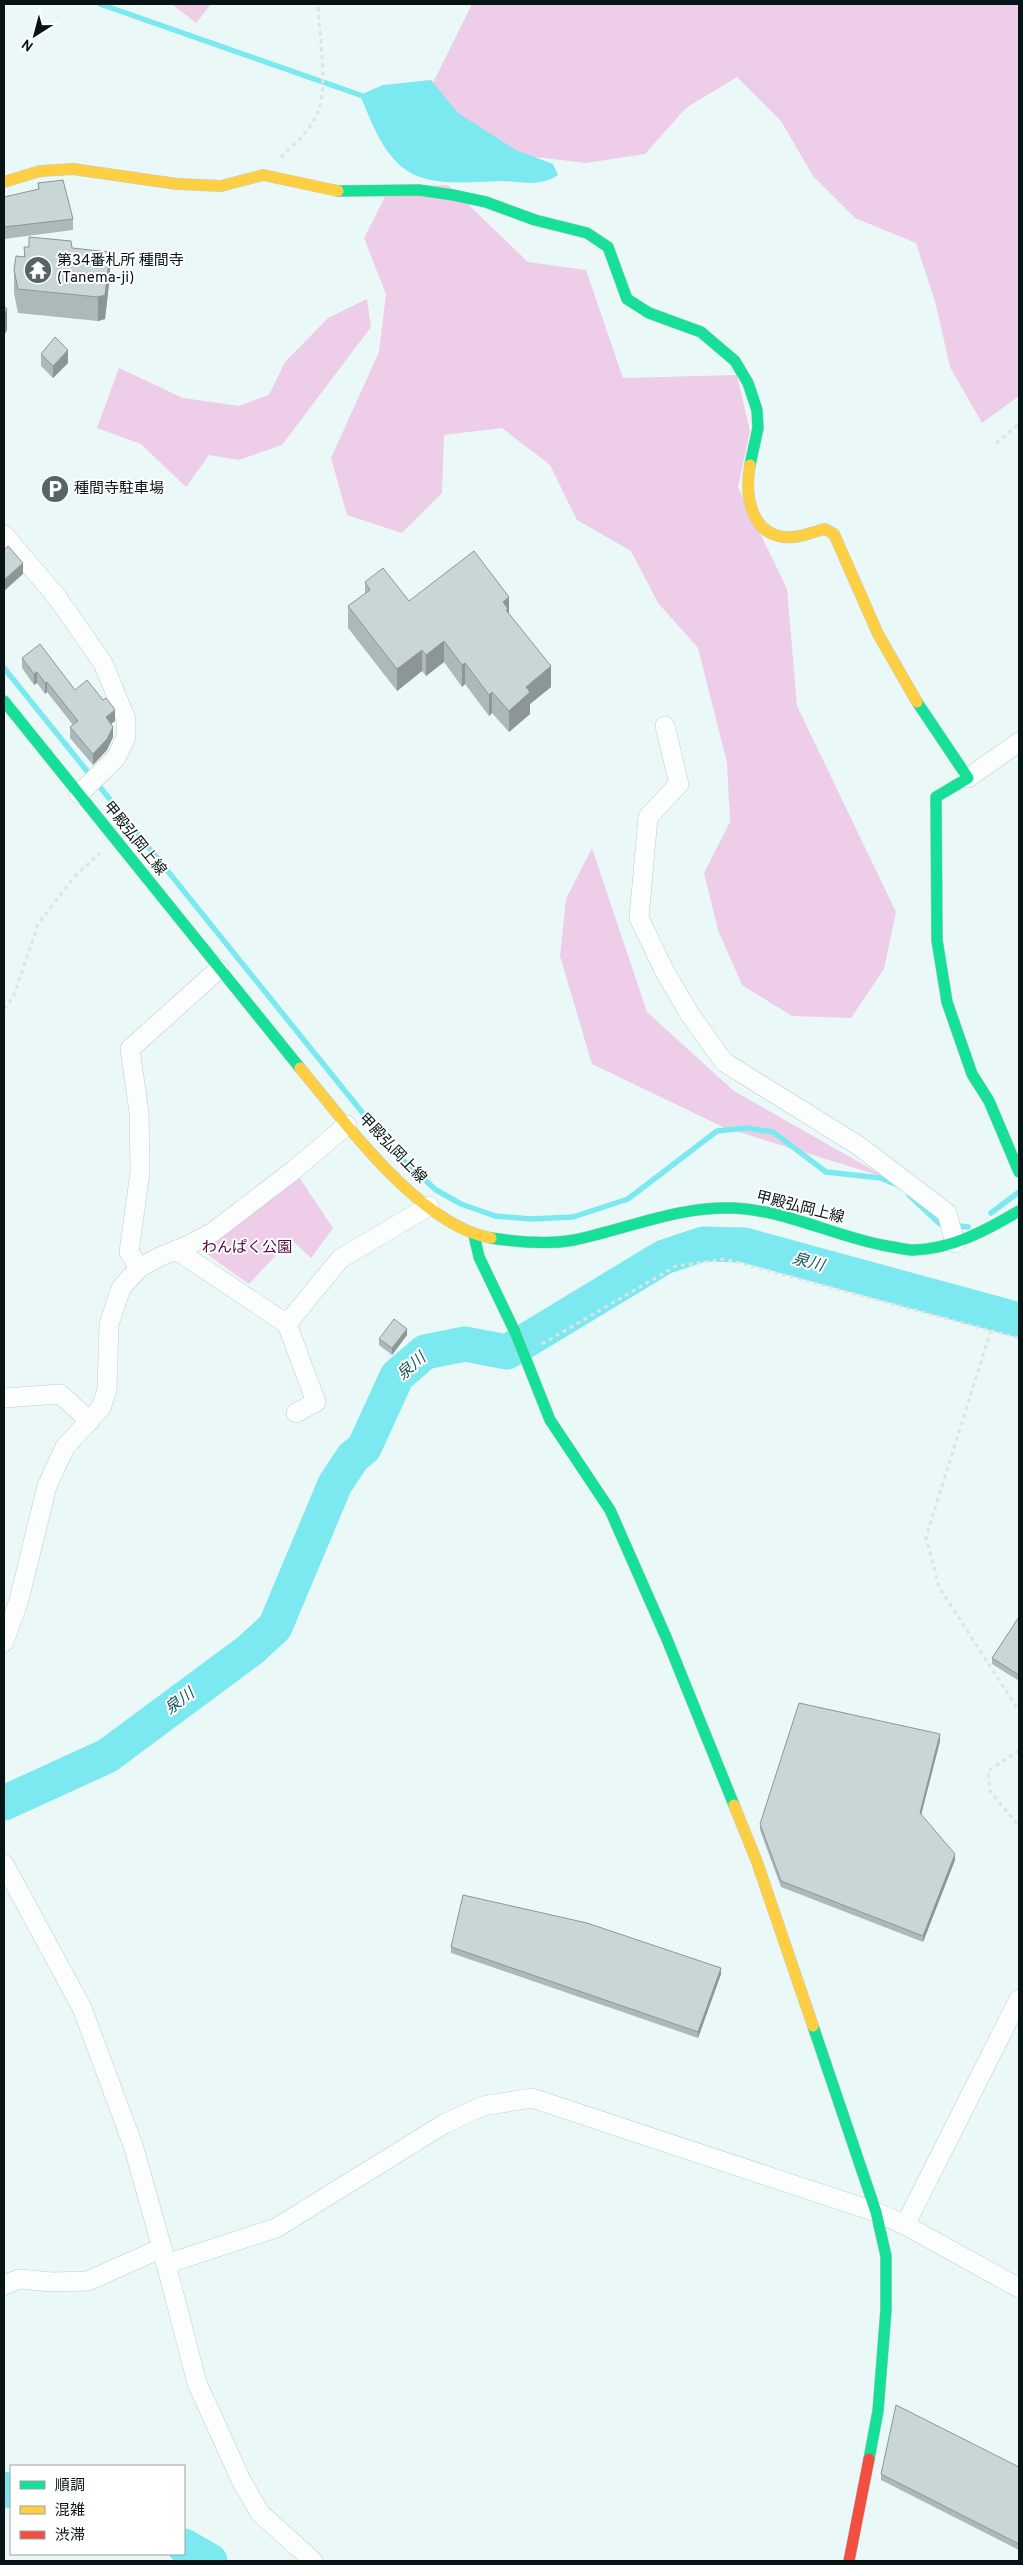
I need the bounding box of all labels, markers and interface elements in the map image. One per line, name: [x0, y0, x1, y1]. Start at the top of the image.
north arrow: [10, 10, 60, 60]
text: N: [19, 34, 37, 54]
place label: 第34番札所 種間寺 (Tanema-ji): [57, 252, 184, 288]
temple icon: 第34番札所 種間寺 (Tanema-ji): [23, 255, 53, 285]
parking icon: 種間寺駐車場: [40, 474, 70, 504]
place label: 種間寺駐車場: [74, 480, 164, 499]
street label: 甲殿弘岡上線: [98, 798, 170, 880]
street label: 甲殿弘岡上線: [354, 1110, 430, 1188]
street label: 甲殿弘岡上線: [754, 1188, 846, 1228]
park label: わんぱく公園: [202, 1239, 292, 1258]
water label: 泉川: [790, 1249, 828, 1277]
water label: 泉川: [393, 1348, 432, 1385]
water label: 泉川: [161, 1683, 200, 1720]
legend: [10, 2465, 185, 2555]
text: 順調: [55, 2477, 85, 2496]
text: 混雑: [55, 2502, 85, 2521]
text: 渋滞: [55, 2527, 85, 2546]

